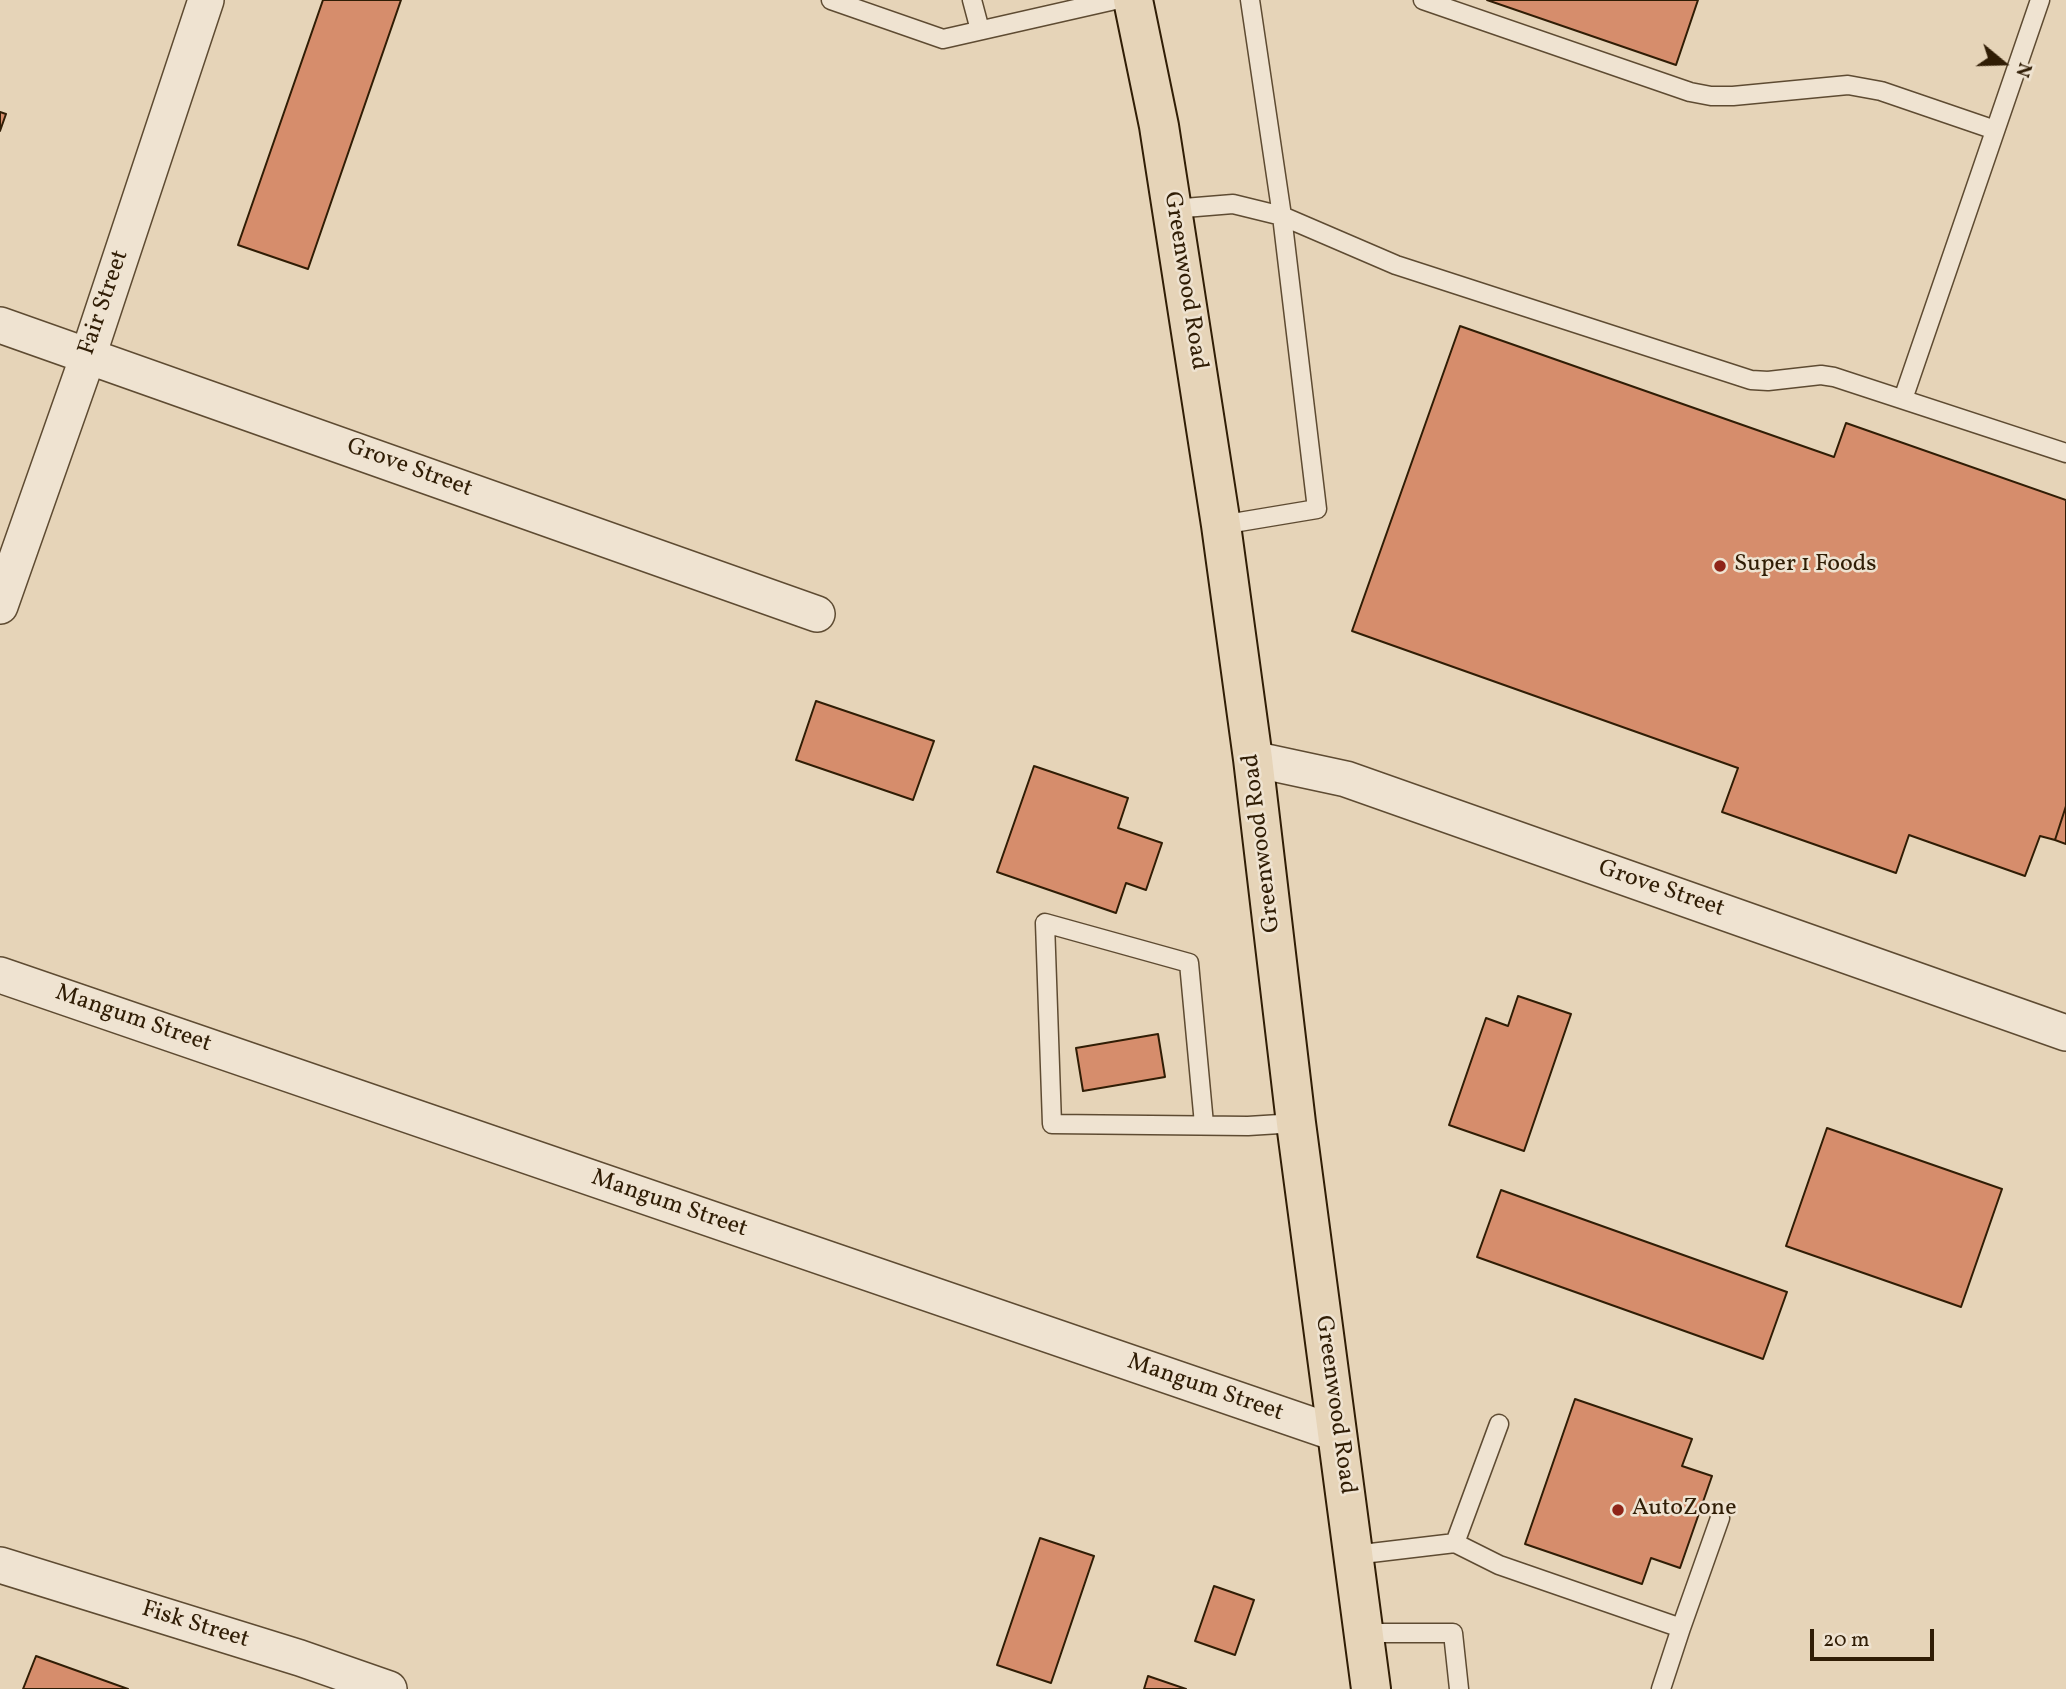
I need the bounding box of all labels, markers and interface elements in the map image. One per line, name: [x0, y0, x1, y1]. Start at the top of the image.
north arrow: [1968, 28, 2038, 98]
text: N: [2008, 59, 2037, 81]
street label: Greenwood Road: [1156, 190, 1212, 372]
street label: Fair Street: [74, 247, 136, 359]
street label: Grove Street: [342, 433, 476, 505]
place label: Super 1 Foods: [1734, 552, 1876, 580]
marker: Super 1 Foods: [1712, 558, 1728, 574]
street label: Greenwood Road: [1238, 752, 1288, 934]
street label: Grove Street: [1594, 855, 1728, 925]
street label: Mangum Street: [51, 980, 215, 1060]
street label: Mangum Street: [587, 1165, 751, 1245]
street label: Greenwood Road: [1307, 1314, 1361, 1496]
street label: Mangum Street: [1123, 1349, 1287, 1429]
place label: AutoZone: [1632, 1496, 1737, 1524]
marker: AutoZone: [1610, 1502, 1626, 1518]
street label: Fisk Street: [138, 1596, 252, 1656]
scale bar: [1814, 1616, 1938, 1660]
text: 20 m: [1823, 1626, 1869, 1655]

